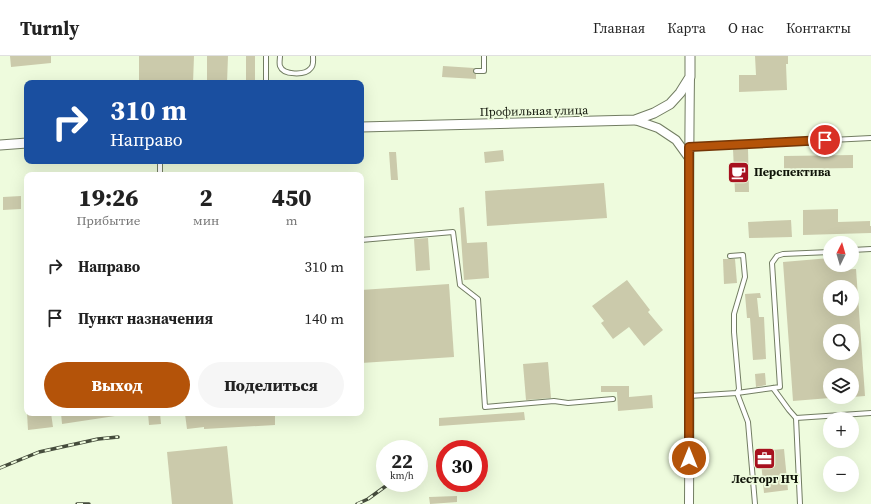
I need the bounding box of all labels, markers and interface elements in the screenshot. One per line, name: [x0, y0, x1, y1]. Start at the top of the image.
text: Turnly: [20, 15, 79, 41]
text: Главная: [593, 18, 645, 38]
text: Карта: [667, 18, 706, 38]
text: О нас: [728, 18, 764, 38]
text: Контакты: [786, 18, 851, 38]
text: 310 m: [110, 91, 187, 129]
icon: right: [44, 96, 96, 148]
street label: Профильная улица: [480, 102, 589, 120]
pin: [808, 123, 842, 157]
text: Направо: [110, 127, 183, 152]
icon: arrive: [814, 129, 836, 151]
cafe icon: Перспектива: [725, 159, 751, 185]
place label: Перспектива: [754, 164, 831, 180]
text: 19:26: [78, 181, 139, 214]
text: 2: [200, 181, 213, 214]
text: 450: [272, 181, 311, 214]
text: Прибытие: [77, 212, 140, 229]
text: мин: [193, 212, 219, 229]
text: m: [286, 212, 297, 229]
north arrow: [823, 236, 859, 272]
map controls: [823, 236, 859, 492]
icon: right: [44, 255, 66, 277]
text: Направо: [78, 256, 140, 277]
text: 310 m: [304, 256, 344, 277]
button: sound: [823, 280, 859, 316]
icon: arrive: [44, 307, 66, 329]
text: Пункт назначения: [78, 308, 213, 329]
text: 140 m: [304, 308, 344, 329]
button: search: [823, 324, 859, 360]
button: Выход: [44, 362, 190, 408]
button: Поделиться: [198, 362, 344, 408]
button: layers: [823, 368, 859, 404]
button: +: [823, 412, 859, 448]
position arrow: [668, 437, 710, 479]
speed limit sign: 30: [436, 440, 488, 492]
office icon: Лесторг НЧ: [752, 445, 778, 471]
text: 22: [391, 447, 413, 475]
button: −: [823, 456, 859, 492]
text: km/h: [390, 469, 414, 482]
place label: Лесторг НЧ: [732, 471, 799, 487]

